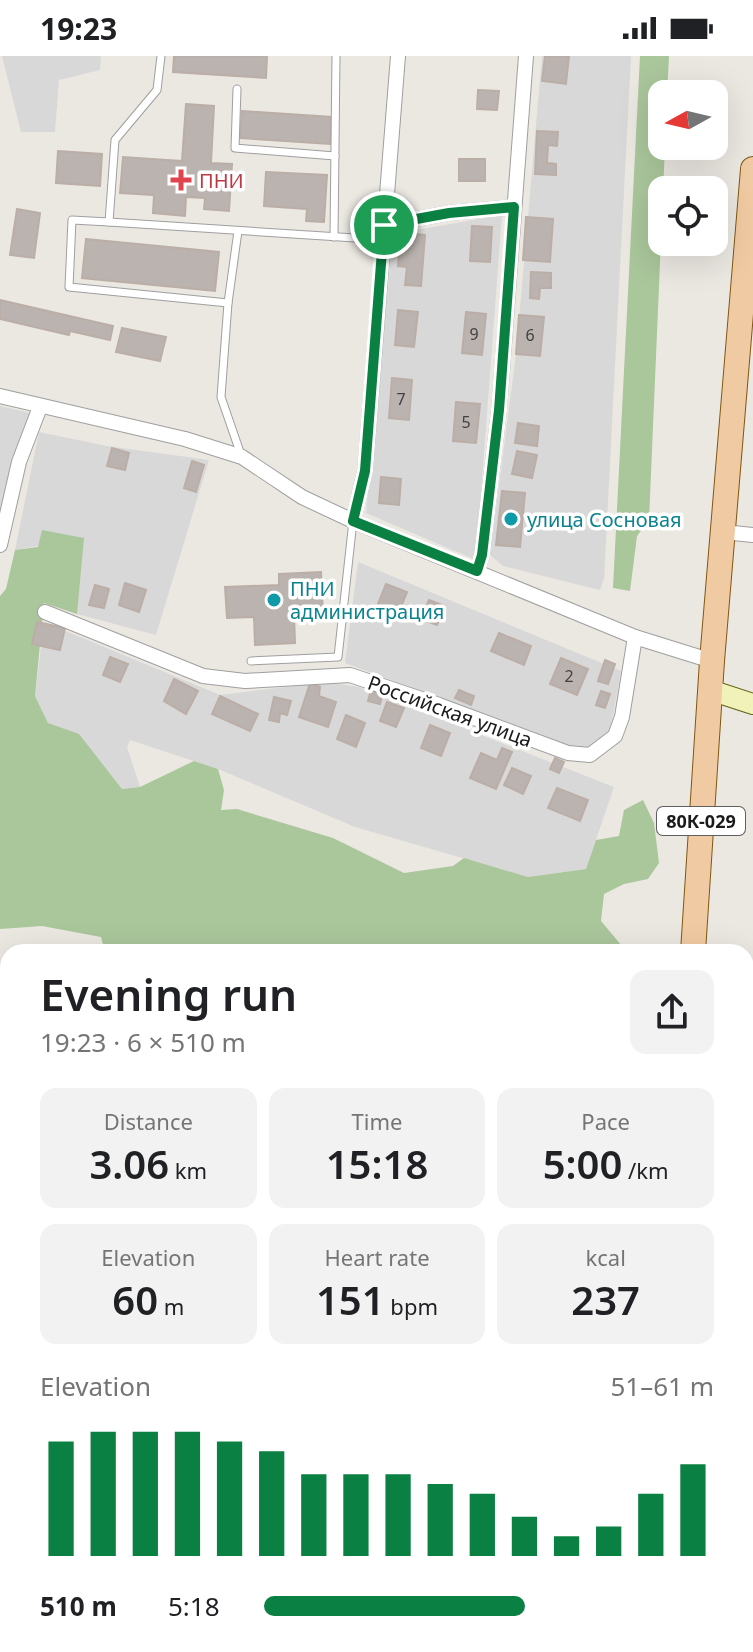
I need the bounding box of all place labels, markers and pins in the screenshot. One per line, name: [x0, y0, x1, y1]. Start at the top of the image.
place label: ПНИ: [199, 167, 244, 194]
marker: ПНИ: [170, 169, 192, 191]
pin: [350, 191, 418, 259]
place label: улица Сосновая: [527, 506, 682, 533]
marker: улица Сосновая: [502, 510, 520, 528]
place label: ПНИ администрация: [290, 575, 444, 625]
marker: ПНИ администрация: [265, 591, 283, 609]

